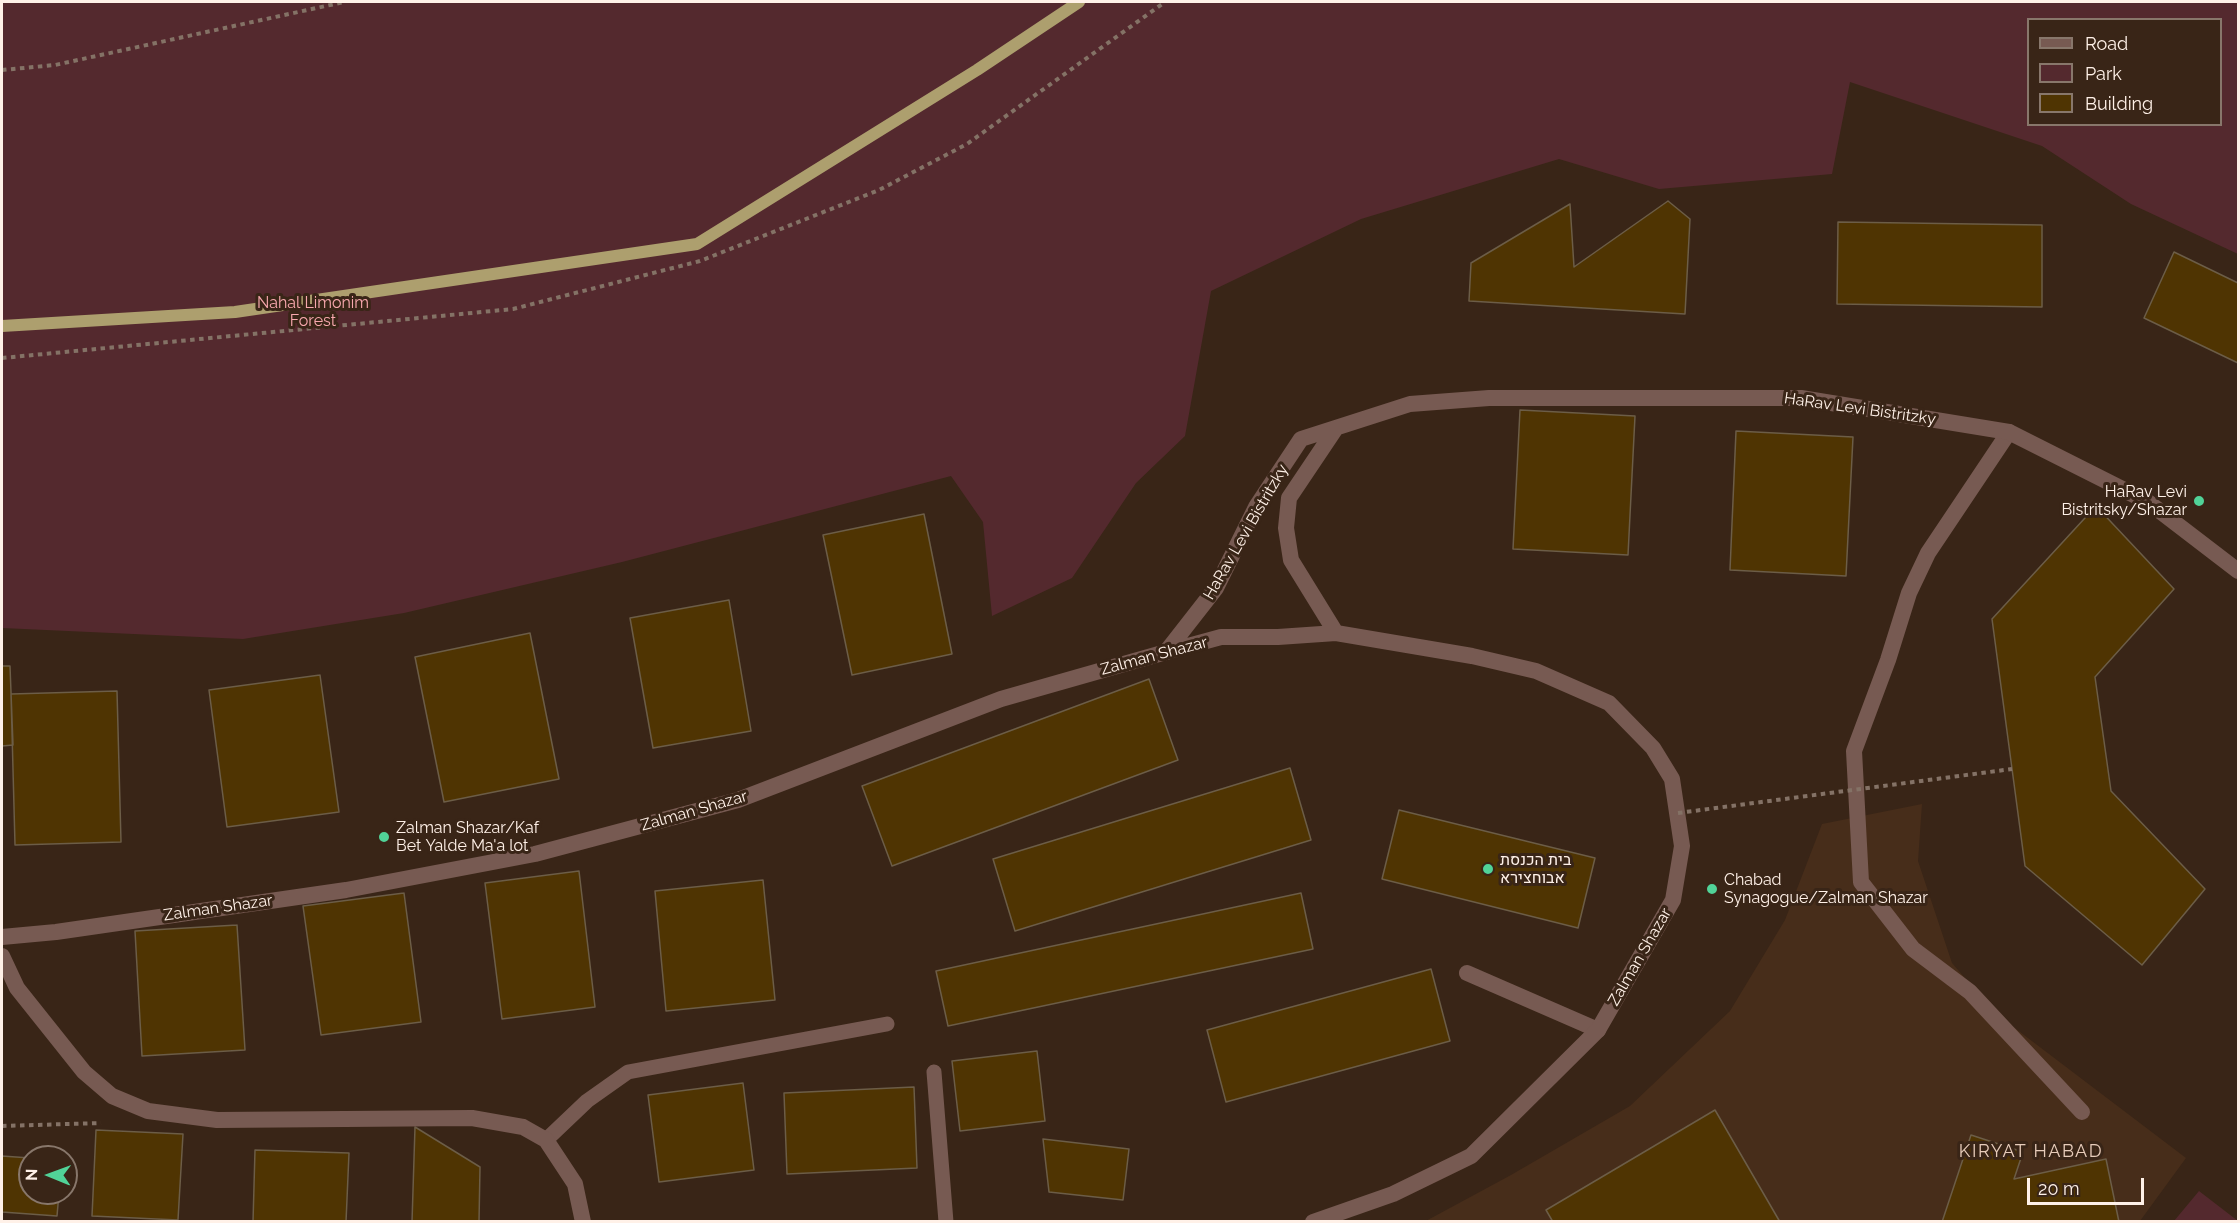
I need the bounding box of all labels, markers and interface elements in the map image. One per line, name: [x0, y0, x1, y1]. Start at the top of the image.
legend: [2027, 18, 2222, 126]
text: Road: [2085, 33, 2128, 54]
text: Park: [2085, 63, 2122, 84]
text: Building: [2085, 93, 2153, 114]
park label: Nahal Limonim Forest: [257, 293, 369, 331]
street label: HaRav Levi Bistritzky: [1783, 389, 1937, 429]
street label: HaRav Levi Bistritzky: [1199, 461, 1293, 603]
place label: HaRav Levi Bistritsky/Shazar: [2061, 482, 2187, 520]
marker: HaRav Levi Bistritsky/Shazar: [2192, 494, 2206, 508]
street label: Zalman Shazar: [1098, 633, 1210, 679]
street label: Zalman Shazar: [639, 787, 749, 835]
place label: Zalman Shazar/Kaf Bet Yalde Ma'a lot: [396, 818, 539, 856]
marker: Zalman Shazar/Kaf Bet Yalde Ma'a lot: [377, 830, 391, 844]
place label: בית הכנסת אבוחצירא: [1500, 850, 1571, 888]
marker: בית הכנסת אבוחצירא: [1481, 862, 1495, 876]
place label: Chabad Synagogue/Zalman Shazar: [1724, 870, 1928, 908]
marker: Chabad Synagogue/Zalman Shazar: [1705, 882, 1719, 896]
street label: Zalman Shazar: [162, 891, 274, 925]
street label: Zalman Shazar: [1604, 905, 1676, 1009]
district label: KIRYAT HABAD: [1959, 1141, 2103, 1163]
north arrow: [18, 1145, 78, 1205]
scale bar: [2030, 1166, 2147, 1204]
text: N: [22, 1168, 41, 1181]
text: 20 m: [2038, 1178, 2080, 1199]

